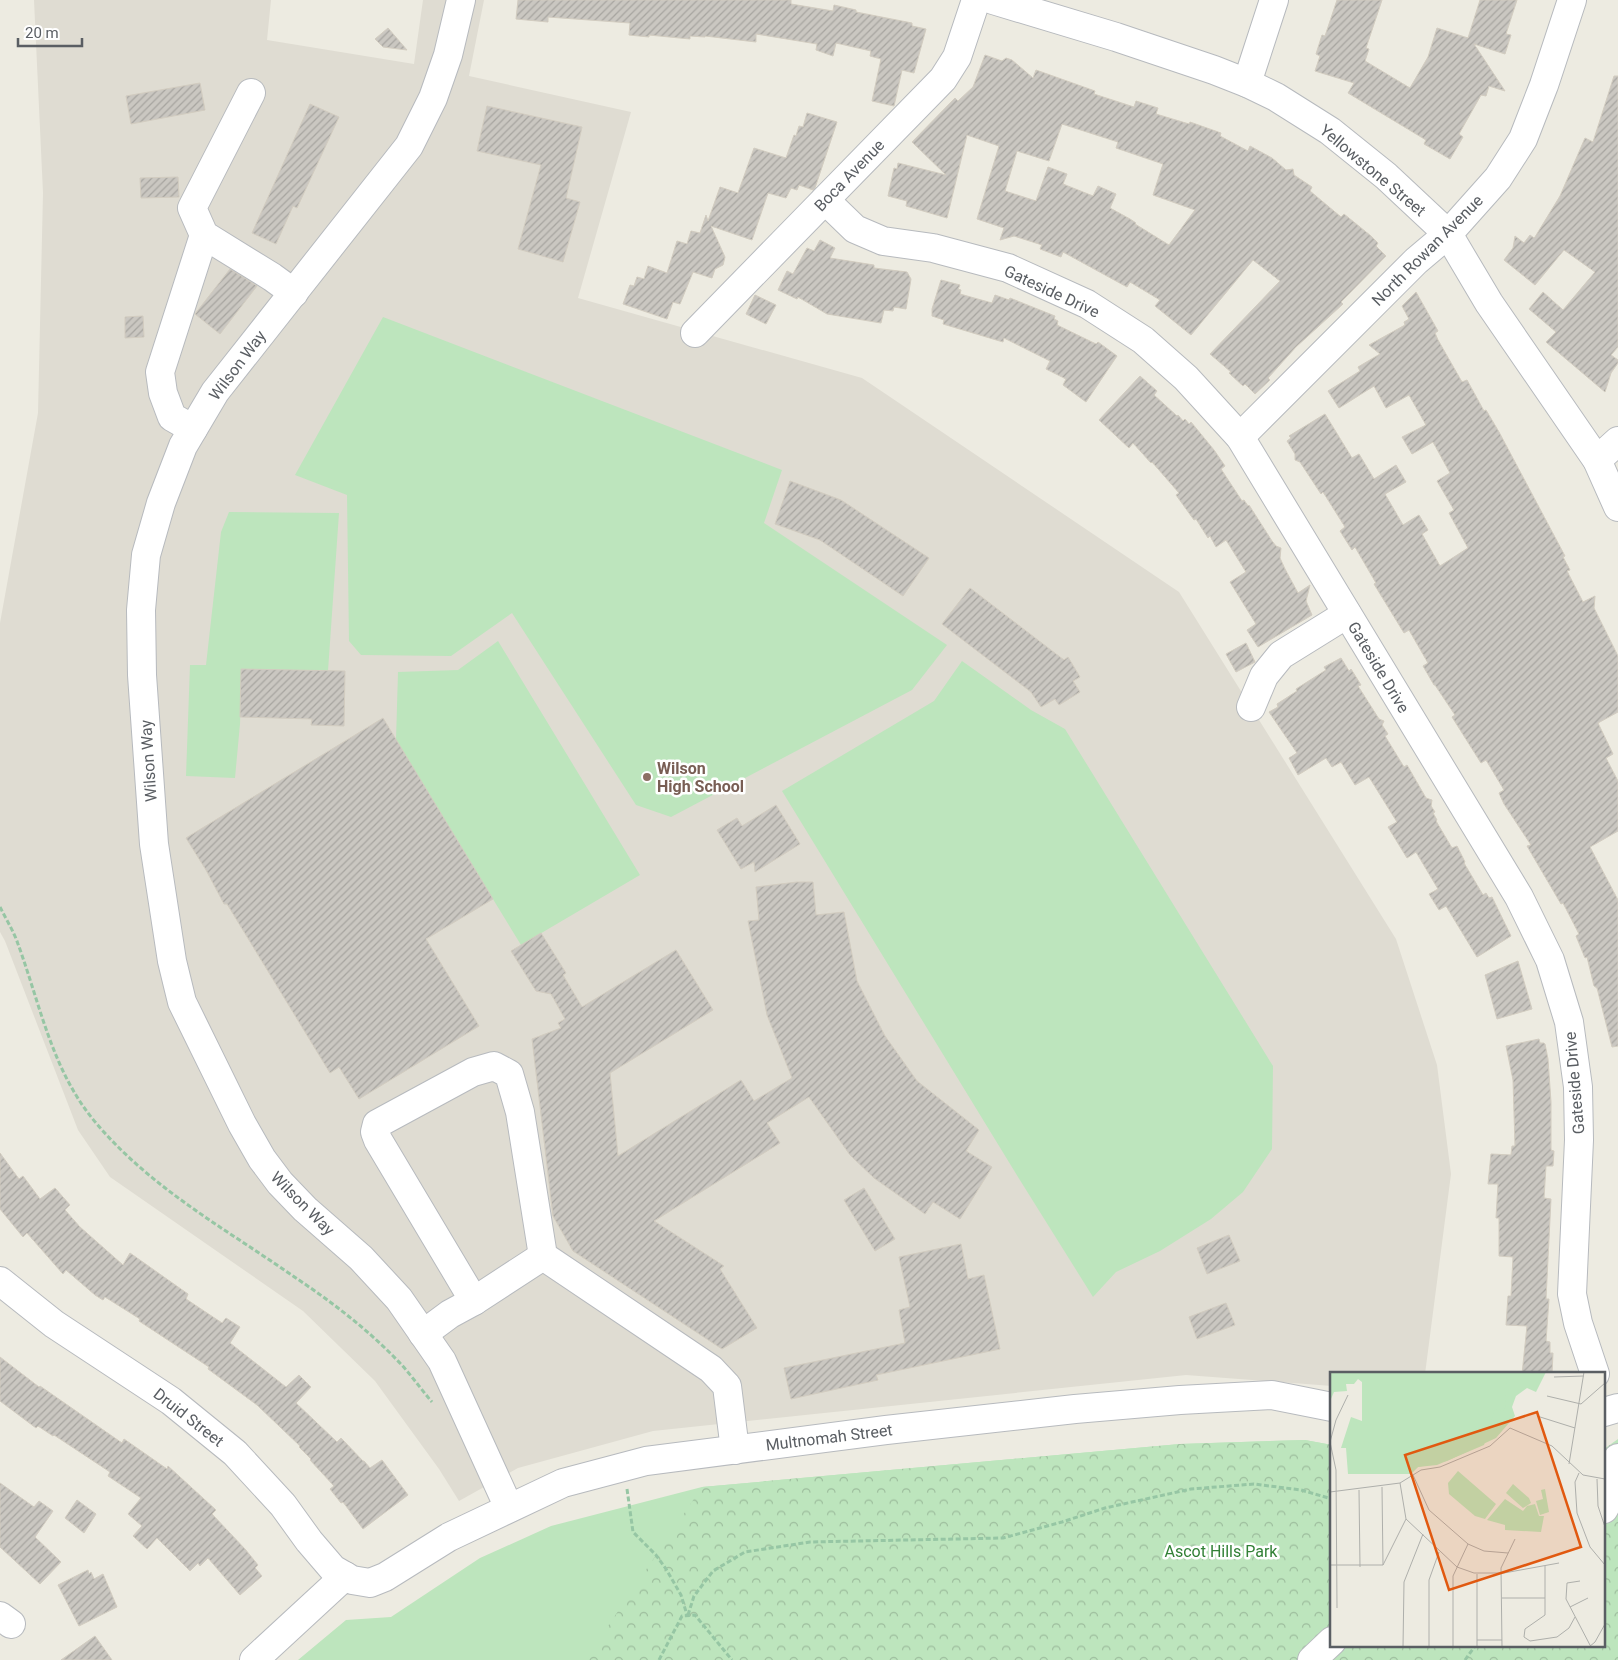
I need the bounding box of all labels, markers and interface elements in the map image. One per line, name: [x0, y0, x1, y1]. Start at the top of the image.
scale bar: [18, 15, 81, 47]
text: 20 m: [25, 24, 59, 42]
street label: Yellowstone Street: [1316, 121, 1430, 220]
street label: Boca Avenue: [810, 135, 888, 215]
street label: North Rowan Avenue: [1368, 191, 1487, 310]
street label: Gateside Drive: [1001, 261, 1102, 322]
street label: Wilson Way: [205, 326, 270, 404]
street label: Gateside Drive: [1344, 618, 1413, 716]
street label: Wilson Way: [136, 719, 161, 803]
place label: Wilson High School: [657, 759, 744, 796]
marker: Wilson High School: [641, 771, 653, 783]
street label: Gateside Drive: [1561, 1031, 1588, 1135]
street label: Wilson Way: [267, 1168, 339, 1239]
inset map: [1330, 1372, 1606, 1648]
street label: Druid Street: [150, 1384, 228, 1451]
street label: Multnomah Street: [765, 1420, 894, 1455]
park label: Ascot Hills Park: [1165, 1542, 1278, 1561]

